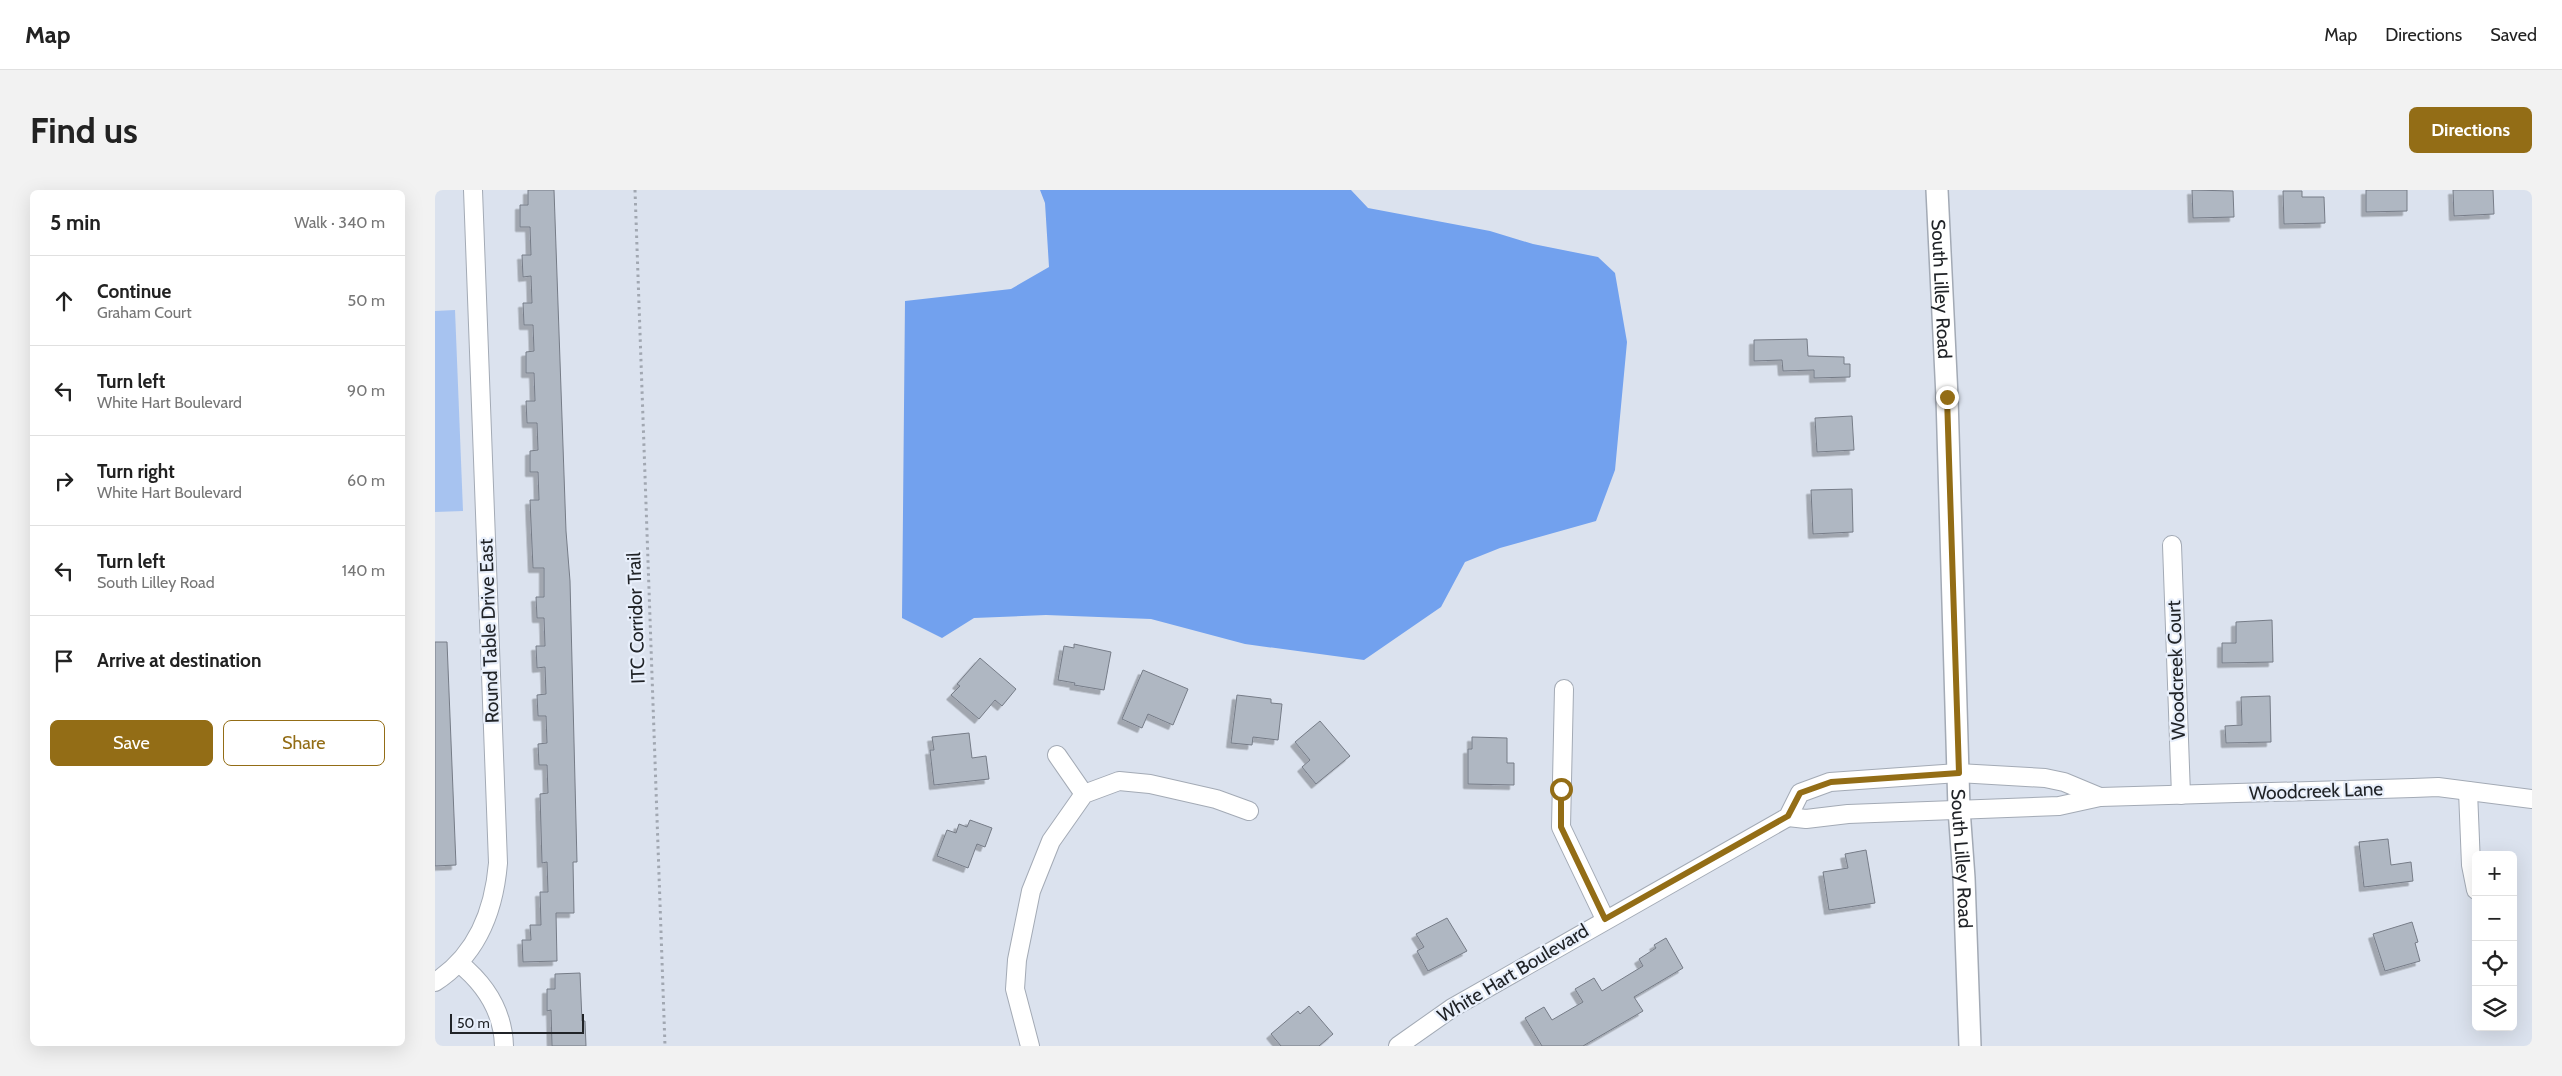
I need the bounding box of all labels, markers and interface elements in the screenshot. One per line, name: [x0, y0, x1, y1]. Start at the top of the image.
text: Map: [25, 20, 71, 49]
text: Map: [2324, 24, 2357, 46]
text: Directions: [2385, 24, 2462, 46]
text: Saved: [2490, 24, 2537, 46]
button: Directions: [2409, 107, 2532, 153]
text: Find us: [30, 109, 138, 152]
text: 5 min: [50, 210, 101, 235]
text: Walk · 340 m: [294, 213, 385, 232]
street label: South Lilley Road: [1927, 219, 1957, 359]
text: Continue: [97, 280, 171, 303]
icon: ahead: [50, 287, 78, 315]
text: 50 m: [348, 291, 385, 310]
text: Graham Court: [97, 303, 192, 322]
text: Turn left: [97, 370, 165, 393]
icon: left: [50, 377, 78, 405]
text: 90 m: [347, 381, 385, 400]
route end: [1936, 386, 1959, 409]
text: White Hart Boulevard: [97, 393, 242, 412]
text: Turn right: [97, 460, 175, 483]
icon: right: [50, 467, 78, 495]
text: 60 m: [347, 471, 385, 490]
text: White Hart Boulevard: [97, 483, 242, 502]
street label: Round Table Drive East: [474, 538, 504, 724]
text: Turn left: [97, 550, 165, 573]
street label: ITC Corridor Trail: [622, 551, 650, 684]
icon: left: [50, 557, 78, 585]
text: 140 m: [342, 561, 385, 580]
text: South Lilley Road: [97, 573, 215, 592]
street label: Woodcreek Court: [2162, 599, 2190, 740]
icon: arrive: [50, 647, 78, 675]
text: Arrive at destination: [97, 649, 261, 672]
button: Save: [50, 720, 213, 766]
button: Share: [223, 720, 385, 766]
street label: Woodcreek Lane: [2248, 777, 2384, 805]
route start: [1550, 778, 1573, 801]
street label: South Lilley Road: [1947, 788, 1977, 929]
map controls: [2472, 851, 2517, 1031]
button: +: [2472, 851, 2517, 896]
button: −: [2472, 896, 2517, 941]
street label: White Hart Boulevard: [1433, 919, 1593, 1027]
button: locate: [2472, 941, 2517, 986]
button: layers: [2472, 986, 2517, 1031]
scale bar: [450, 1011, 584, 1034]
text: 50 m: [457, 1014, 490, 1032]

